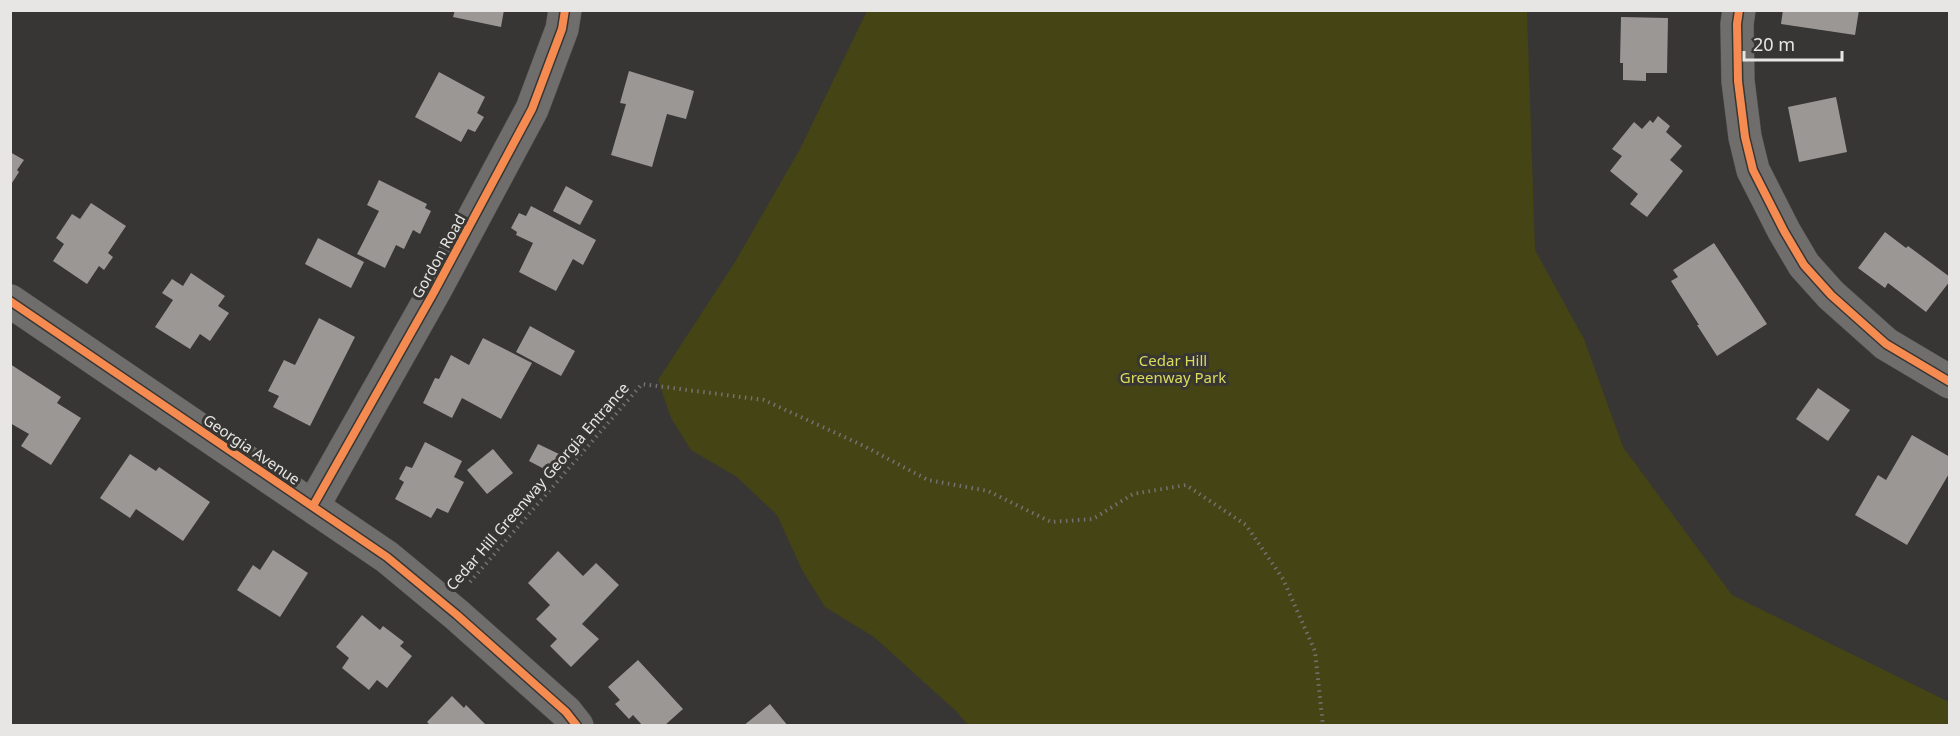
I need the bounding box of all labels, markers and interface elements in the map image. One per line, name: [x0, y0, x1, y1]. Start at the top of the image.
scale bar: [1744, 24, 1842, 62]
text: 20 m: [1753, 32, 1795, 56]
street label: Gordon Road: [407, 210, 469, 302]
park label: Cedar Hill Greenway Park: [1120, 350, 1226, 387]
street label: Cedar Hill Greenway Georgia Entrance: [441, 378, 633, 594]
street label: Georgia Avenue: [200, 409, 304, 489]

